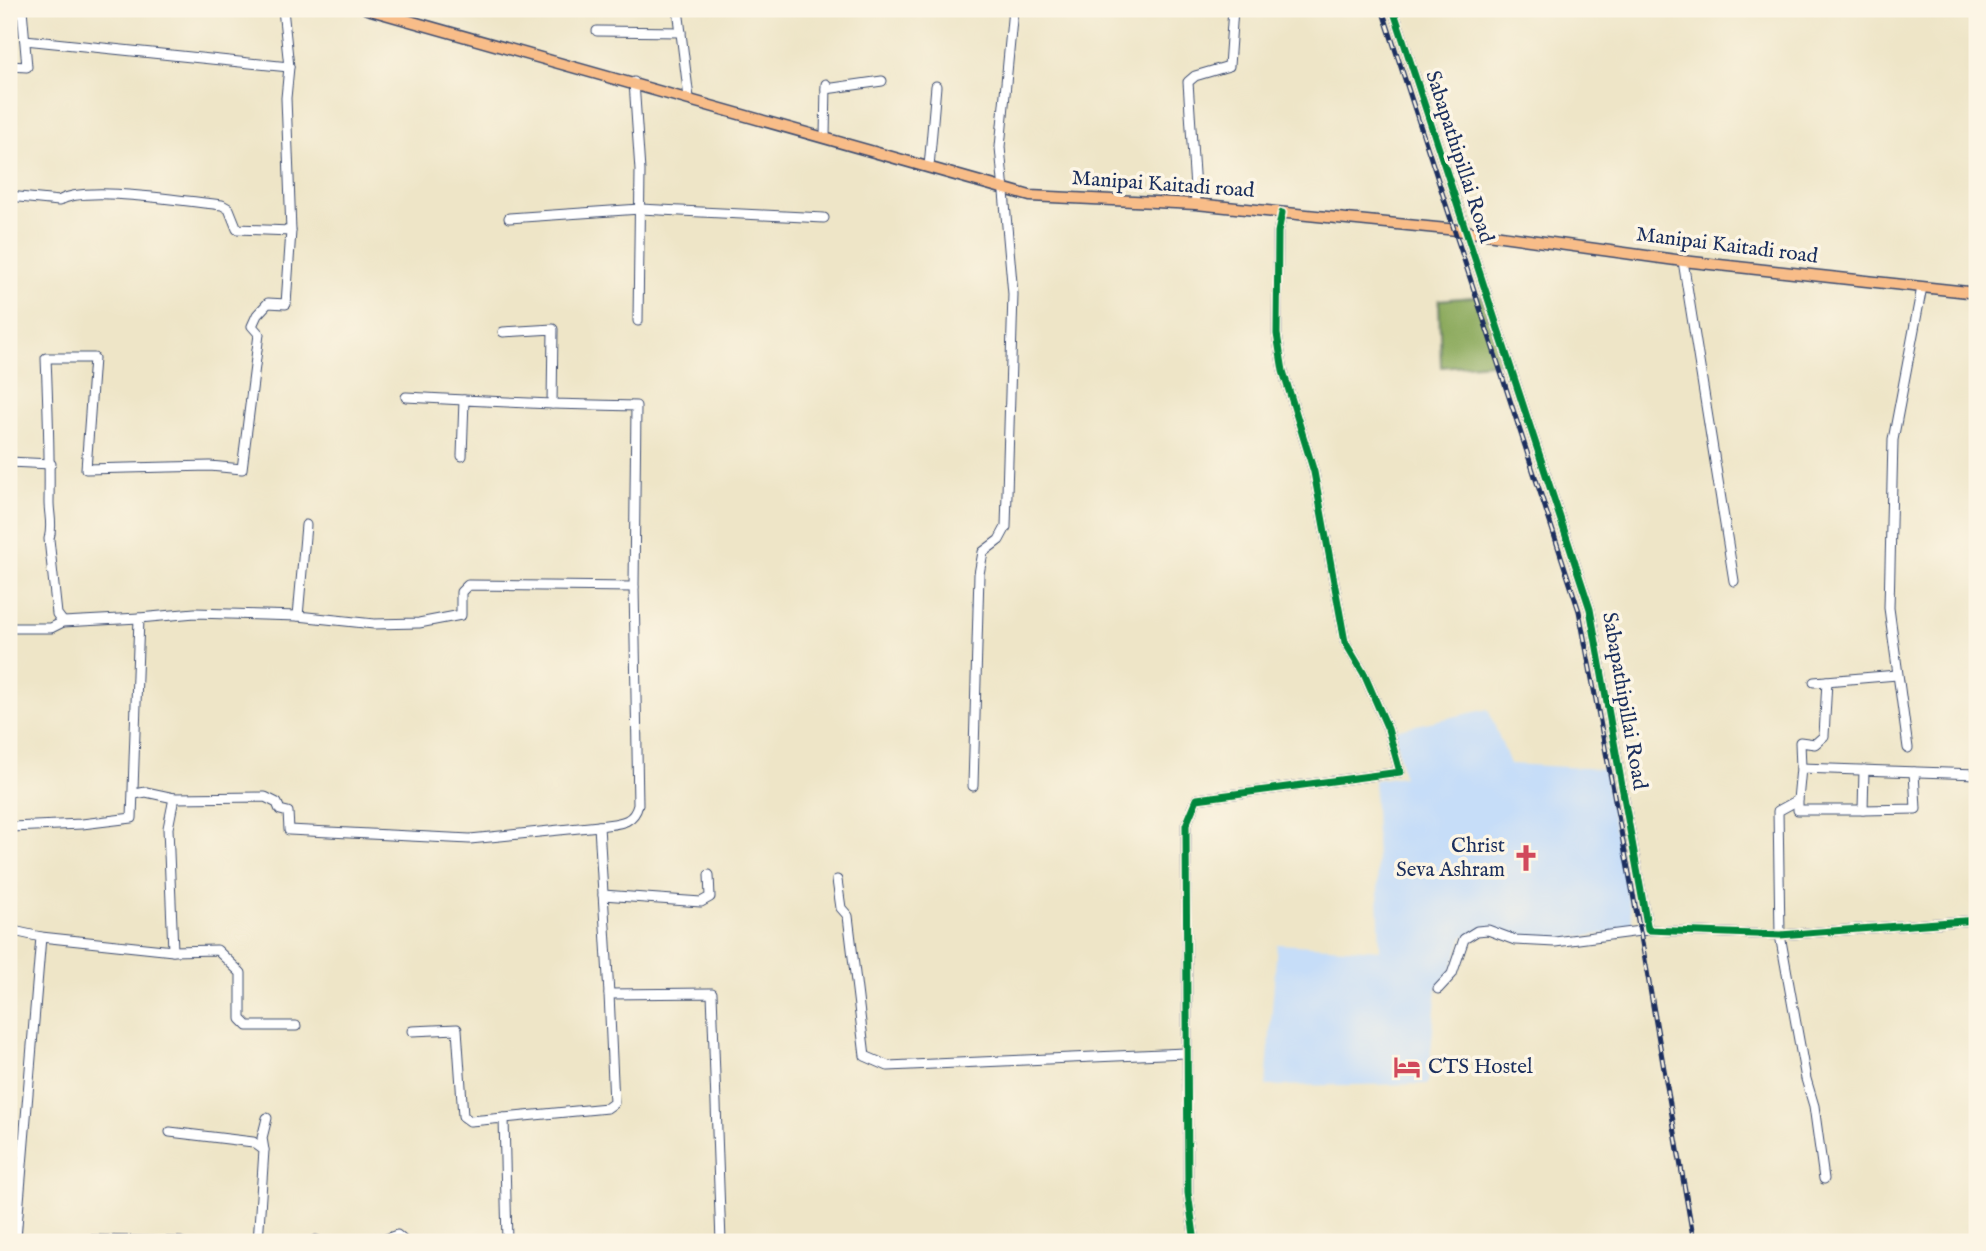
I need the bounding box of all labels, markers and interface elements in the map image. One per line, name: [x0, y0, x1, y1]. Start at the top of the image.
street label: Sabapathipillai Road: [1418, 67, 1500, 247]
street label: Manipai Kaitadi road: [1071, 165, 1256, 205]
street label: Manipai Kaitadi road: [1635, 221, 1820, 271]
street label: Sabapathipillai Road: [1595, 610, 1653, 793]
place label: Christ Seva Ashram: [1396, 833, 1505, 884]
church icon: Christ Seva Ashram: [1511, 843, 1541, 873]
hotel icon: CTS Hostel: [1392, 1052, 1422, 1082]
place label: CTS Hostel: [1428, 1054, 1533, 1081]

